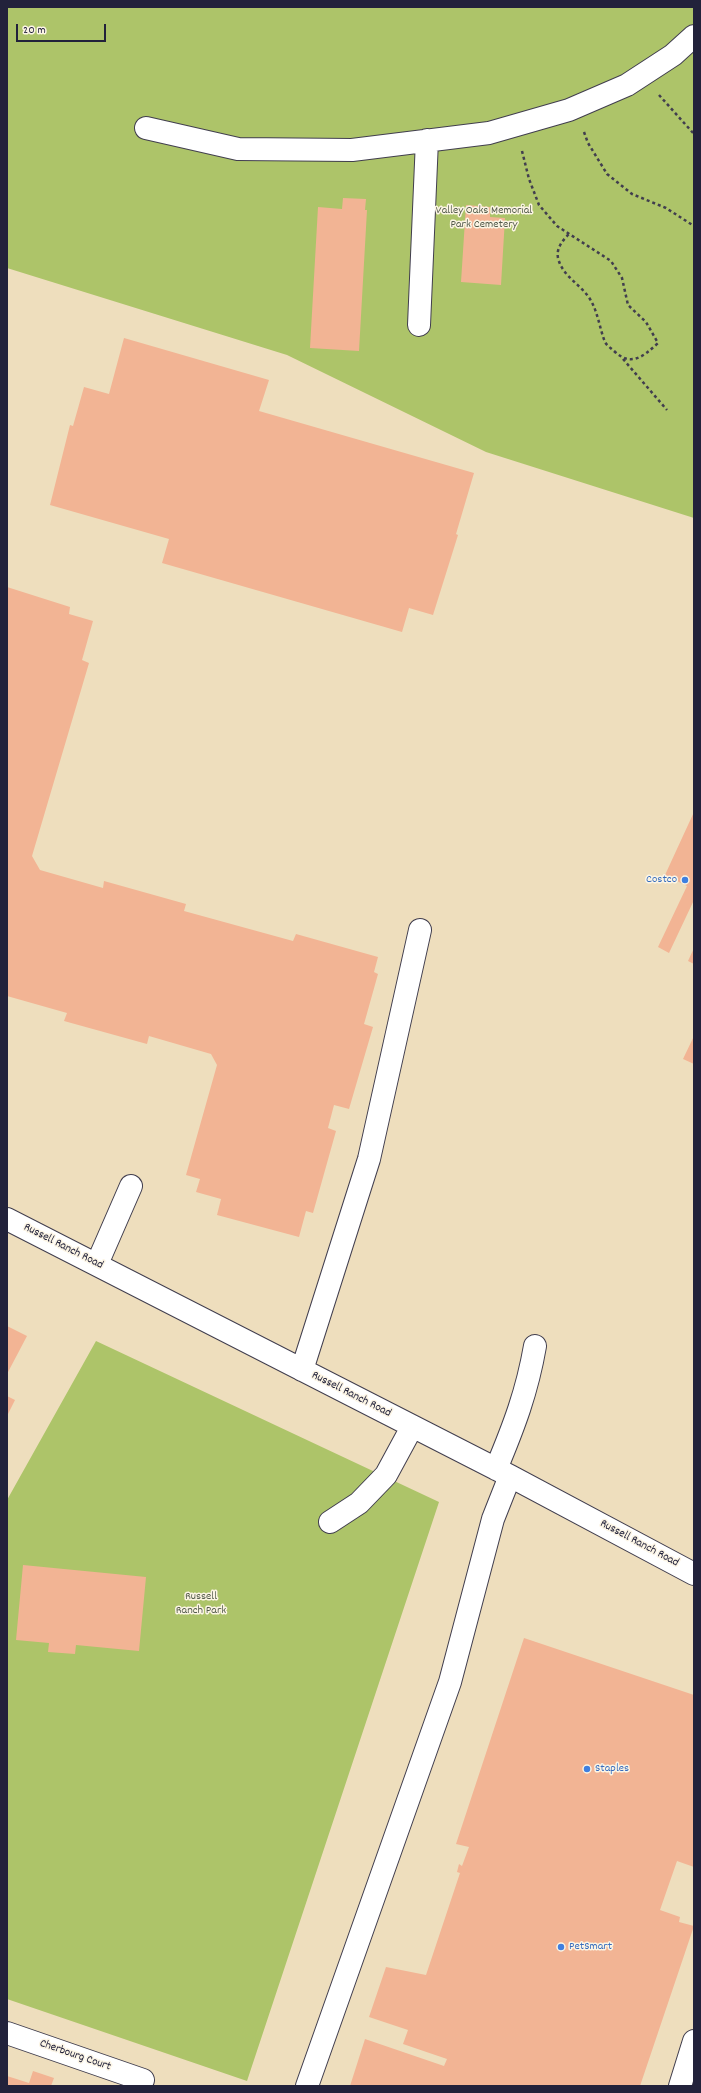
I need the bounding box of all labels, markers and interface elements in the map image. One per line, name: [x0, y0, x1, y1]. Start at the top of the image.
scale bar: [18, 16, 108, 42]
text: 20 m: [23, 22, 46, 39]
park label: Valley Oaks Memorial Park Cemetery: [436, 204, 532, 232]
place label: Costco: [646, 873, 677, 887]
marker: Costco: [680, 875, 690, 885]
street label: Russell Ranch Road: [21, 1221, 105, 1273]
street label: Russell Ranch Road: [309, 1369, 393, 1421]
street label: Russell Ranch Road: [597, 1517, 681, 1571]
park label: Russell Ranch Park: [176, 1590, 226, 1618]
place label: Staples: [595, 1762, 629, 1776]
marker: Staples: [582, 1764, 592, 1774]
place label: PetSmart: [569, 1940, 612, 1954]
marker: PetSmart: [556, 1942, 566, 1952]
street label: Cherbourg Court: [37, 2037, 113, 2075]

